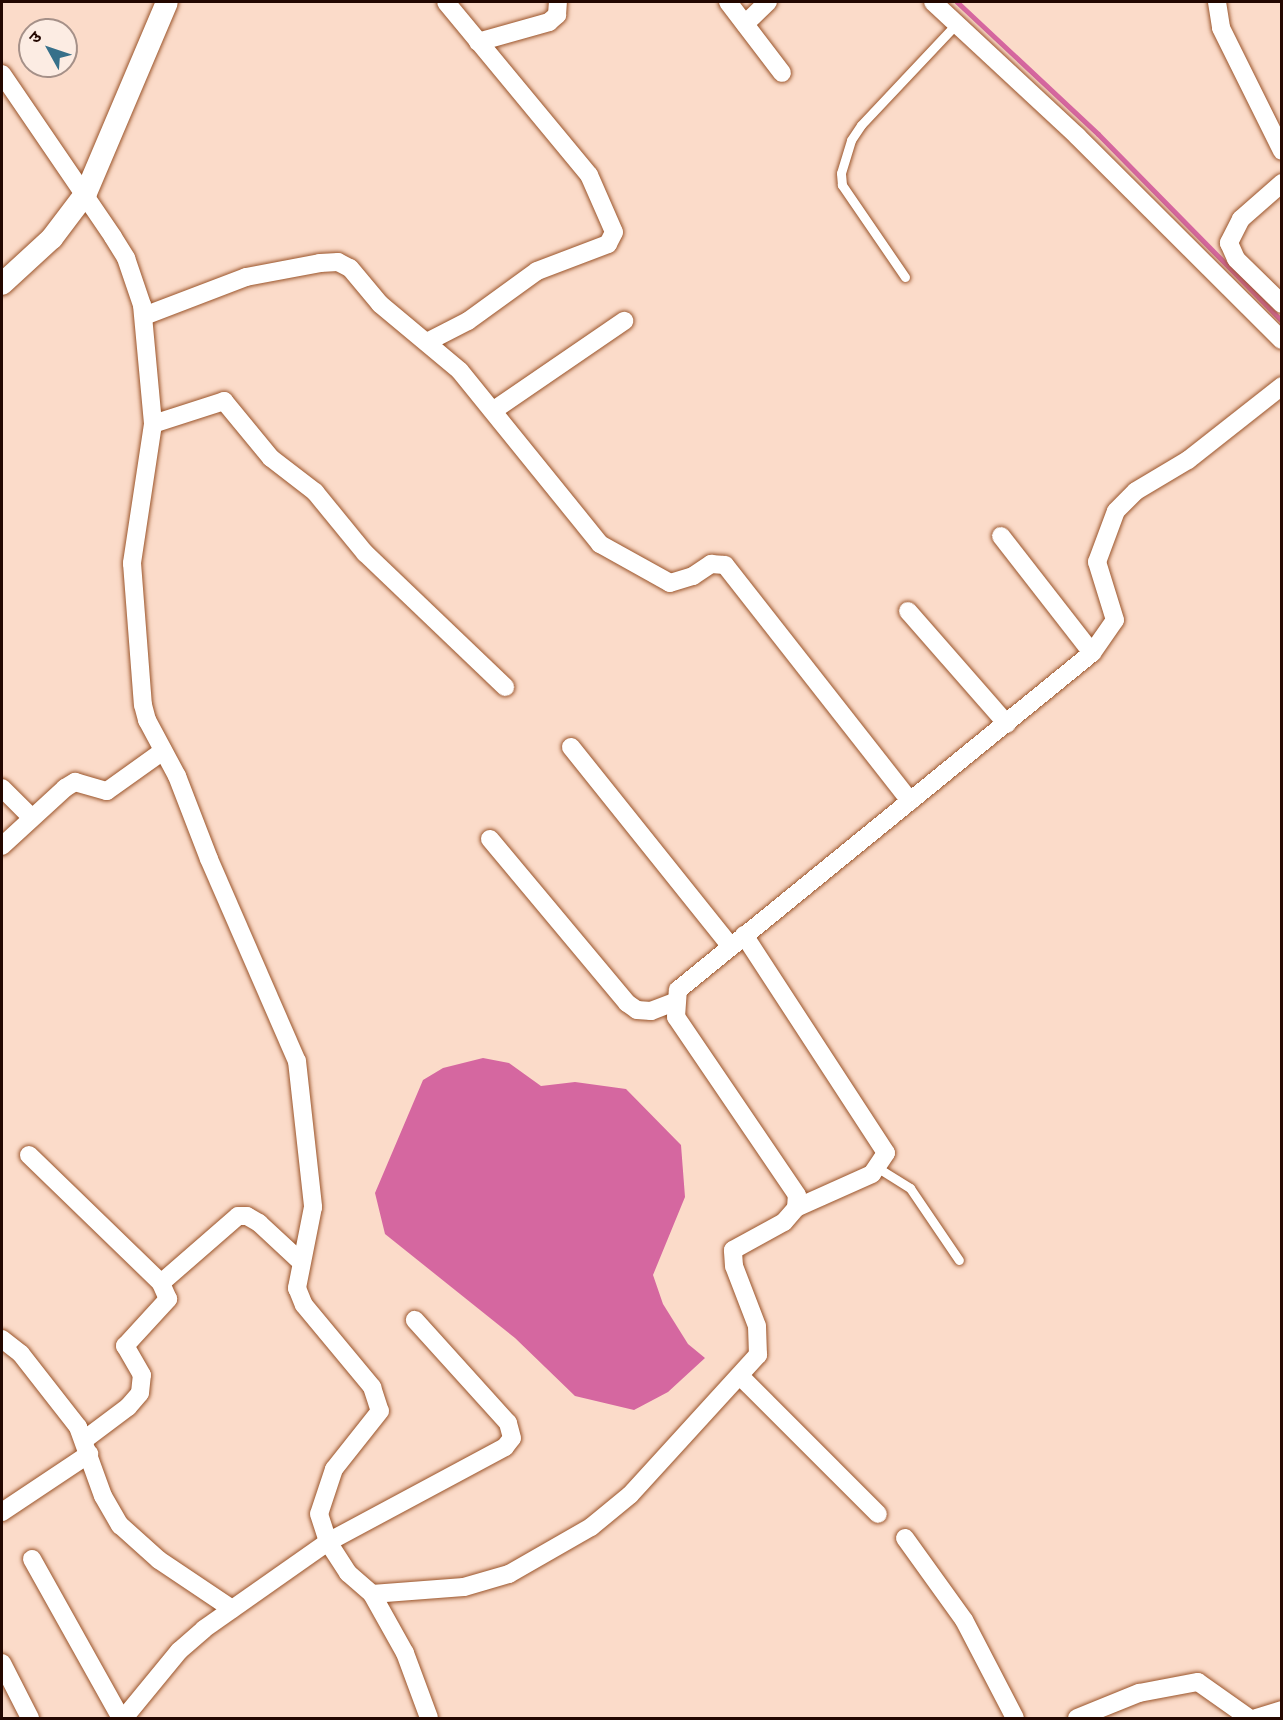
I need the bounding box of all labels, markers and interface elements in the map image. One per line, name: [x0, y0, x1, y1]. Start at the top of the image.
north arrow: [18, 18, 78, 78]
text: उ: [24, 27, 46, 48]

